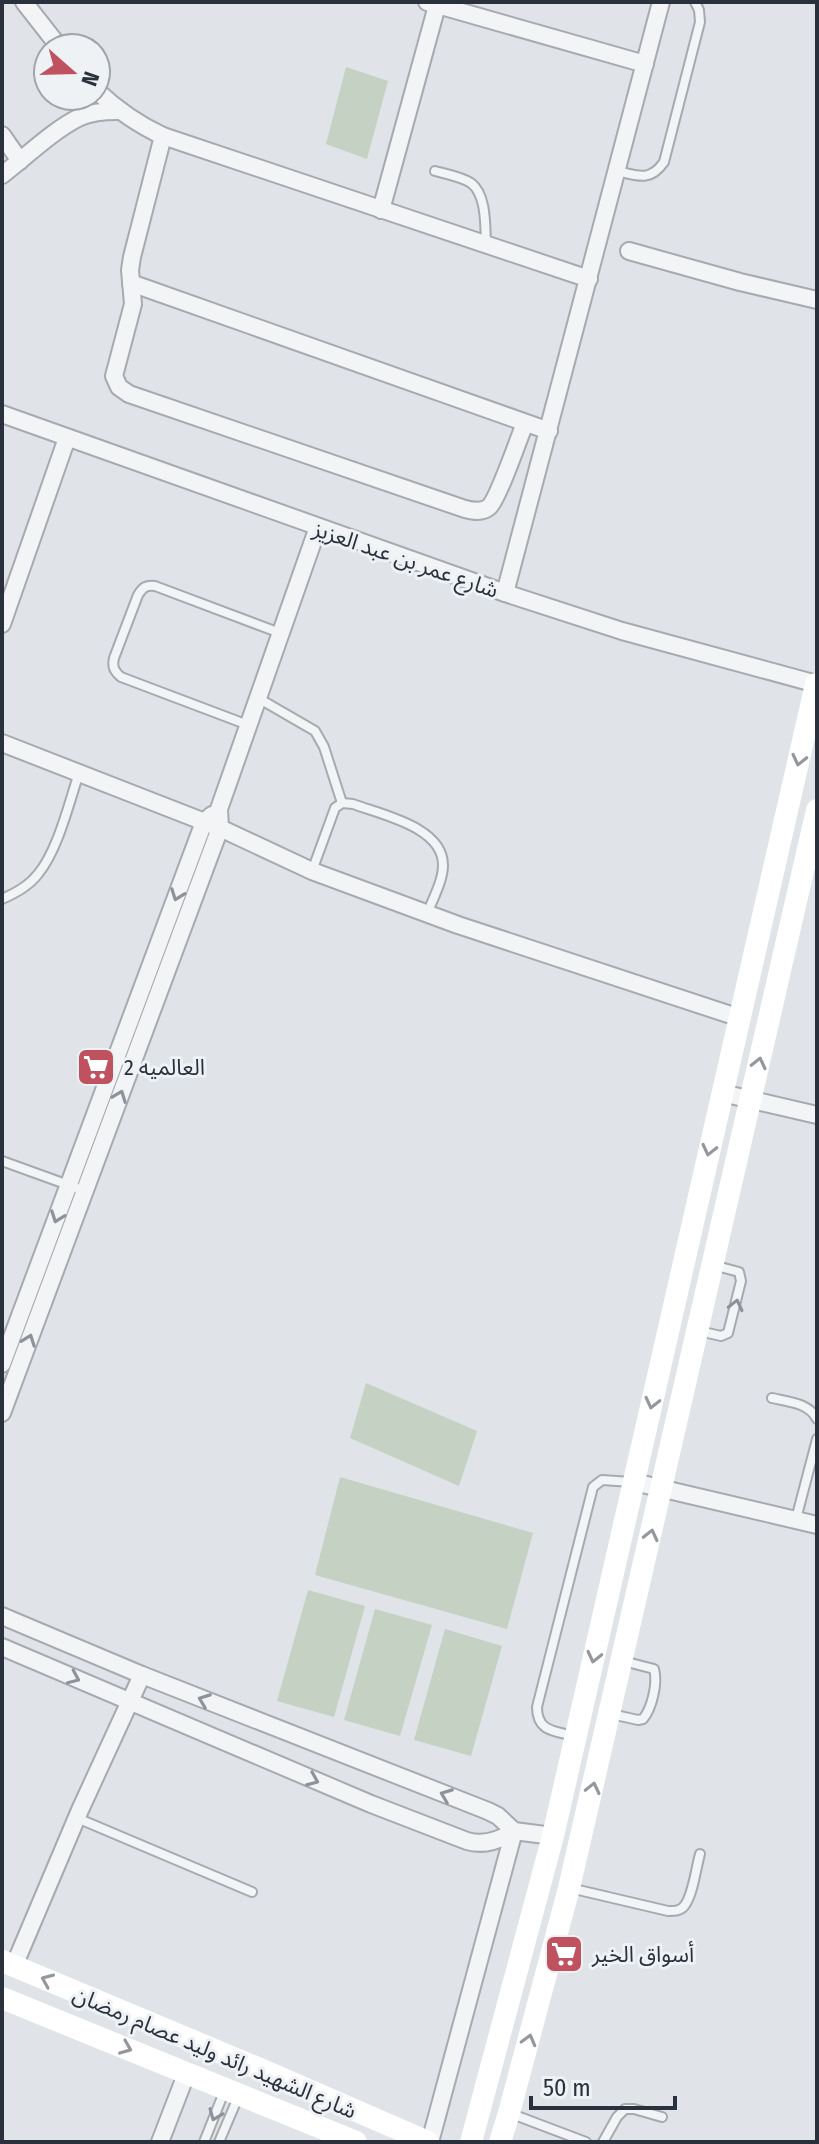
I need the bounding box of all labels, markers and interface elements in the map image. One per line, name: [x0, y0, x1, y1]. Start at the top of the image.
north arrow: [32, 32, 112, 112]
text: N: [75, 68, 105, 89]
street label: شارع عمر بن عبد العزيز: [308, 515, 502, 607]
one-way arrow: [791, 752, 808, 766]
one-way arrow: [170, 887, 187, 901]
supermarket icon: العالميه 2: [75, 1046, 117, 1088]
place label: العالميه 2: [124, 1054, 205, 1081]
one-way arrow: [750, 1056, 767, 1070]
one-way arrow: [110, 1090, 127, 1104]
one-way arrow: [702, 1142, 719, 1156]
one-way arrow: [50, 1209, 67, 1223]
one-way arrow: [726, 1298, 743, 1312]
one-way arrow: [19, 1334, 36, 1348]
one-way arrow: [644, 1396, 661, 1410]
one-way arrow: [642, 1528, 659, 1542]
one-way arrow: [586, 1649, 603, 1663]
one-way arrow: [65, 1668, 80, 1684]
one-way arrow: [198, 1693, 212, 1710]
one-way arrow: [305, 1770, 319, 1786]
one-way arrow: [584, 1782, 601, 1795]
one-way arrow: [440, 1788, 454, 1804]
supermarket icon: أسواق الخير: [543, 1933, 585, 1975]
place label: أسواق الخير: [591, 1941, 694, 1968]
one-way arrow: [41, 1974, 55, 1990]
street label: شارع الشهيد رائد وليد عصام رمضان: [68, 1980, 361, 2127]
one-way arrow: [520, 2034, 536, 2048]
one-way arrow: [118, 2038, 132, 2054]
scale bar: [531, 2060, 675, 2110]
text: 50 m: [543, 2074, 591, 2102]
one-way arrow: [208, 2107, 225, 2121]

